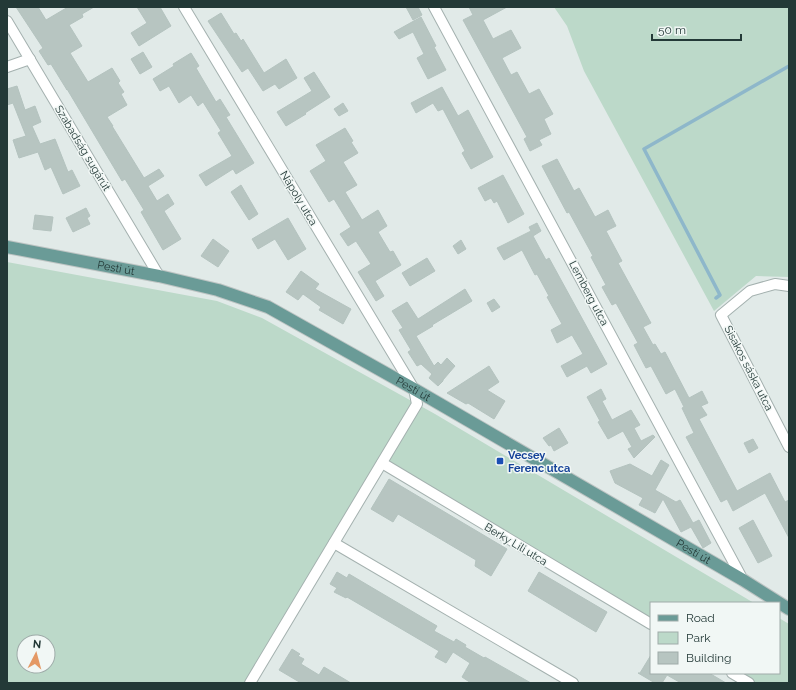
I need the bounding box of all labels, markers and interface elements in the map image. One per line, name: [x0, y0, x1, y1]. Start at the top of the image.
scale bar: [652, 16, 741, 42]
text: 50 m: [658, 23, 686, 37]
street label: Szabadság sugárút: [52, 103, 113, 194]
street label: Nápoly utca: [277, 169, 320, 228]
street label: Pesti út: [96, 258, 136, 278]
street label: Lemberg utca: [566, 259, 611, 328]
street label: Sisakos sáska utca: [721, 323, 776, 413]
street label: Pesti út: [394, 374, 433, 404]
place label: Vecsey Ferenc utca: [508, 449, 570, 475]
marker: Vecsey Ferenc utca: [495, 456, 505, 466]
street label: Berky Lili utca: [482, 521, 550, 568]
street label: Pesti út: [674, 537, 713, 567]
legend: [650, 602, 780, 674]
text: Road: [686, 611, 715, 625]
text: Park: [686, 631, 711, 645]
north arrow: [16, 634, 56, 674]
text: N: [32, 638, 42, 651]
text: Building: [686, 651, 732, 665]

